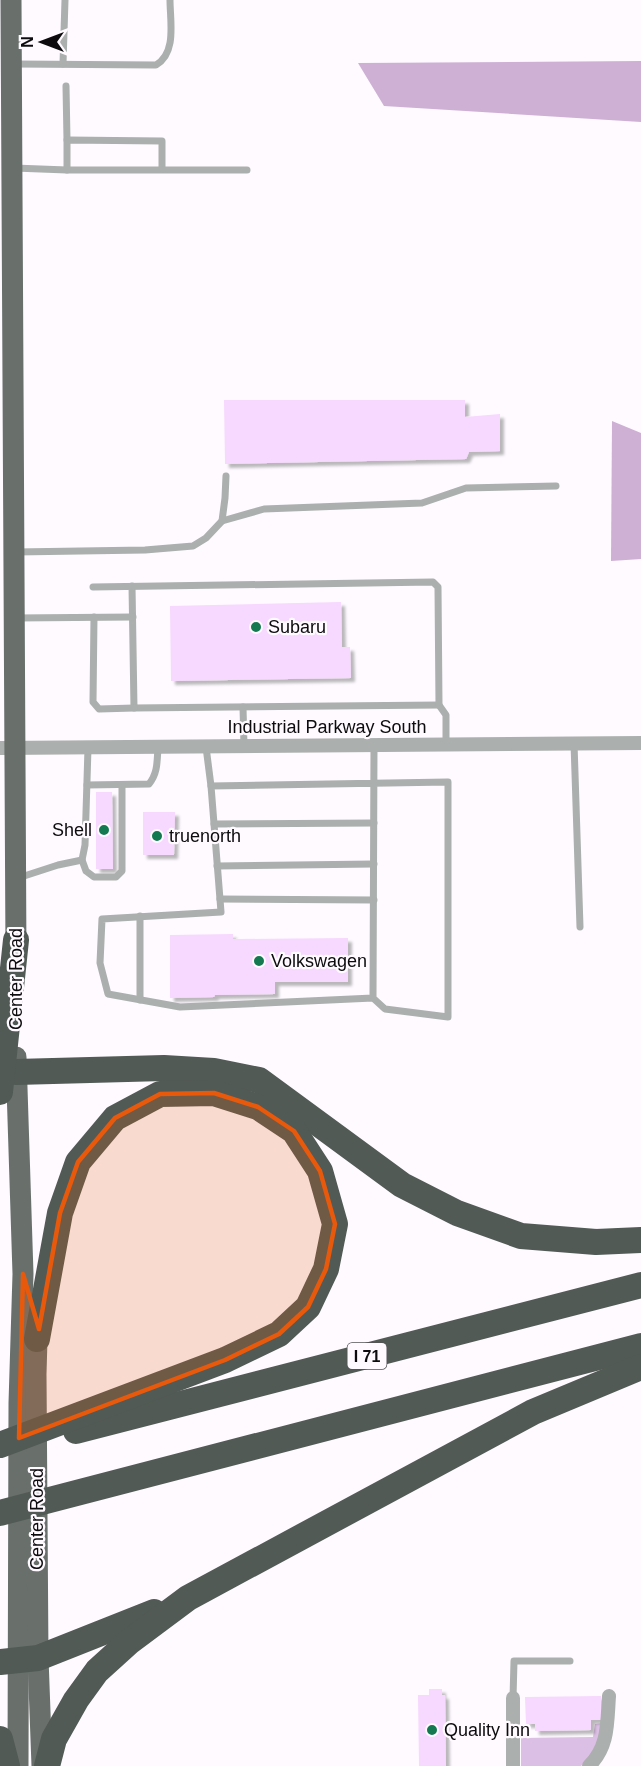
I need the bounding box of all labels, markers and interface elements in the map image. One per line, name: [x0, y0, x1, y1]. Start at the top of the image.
north arrow: [12, 12, 72, 72]
text: N: [19, 36, 36, 48]
place label: Subaru: [268, 617, 326, 637]
marker: Subaru: [249, 620, 263, 634]
street label: Industrial Parkway South: [227, 717, 427, 737]
place label: Shell: [52, 820, 92, 840]
marker: Shell: [97, 823, 111, 837]
place label: truenorth: [169, 826, 241, 846]
marker: truenorth: [150, 829, 164, 843]
street label: Center Road: [6, 928, 26, 1030]
place label: Volkswagen: [271, 951, 367, 971]
marker: Volkswagen: [252, 954, 266, 968]
road number: I 71: [348, 1343, 386, 1369]
street label: Center Road: [27, 1468, 47, 1570]
place label: Quality Inn: [444, 1720, 530, 1740]
marker: Quality Inn: [425, 1723, 439, 1737]

